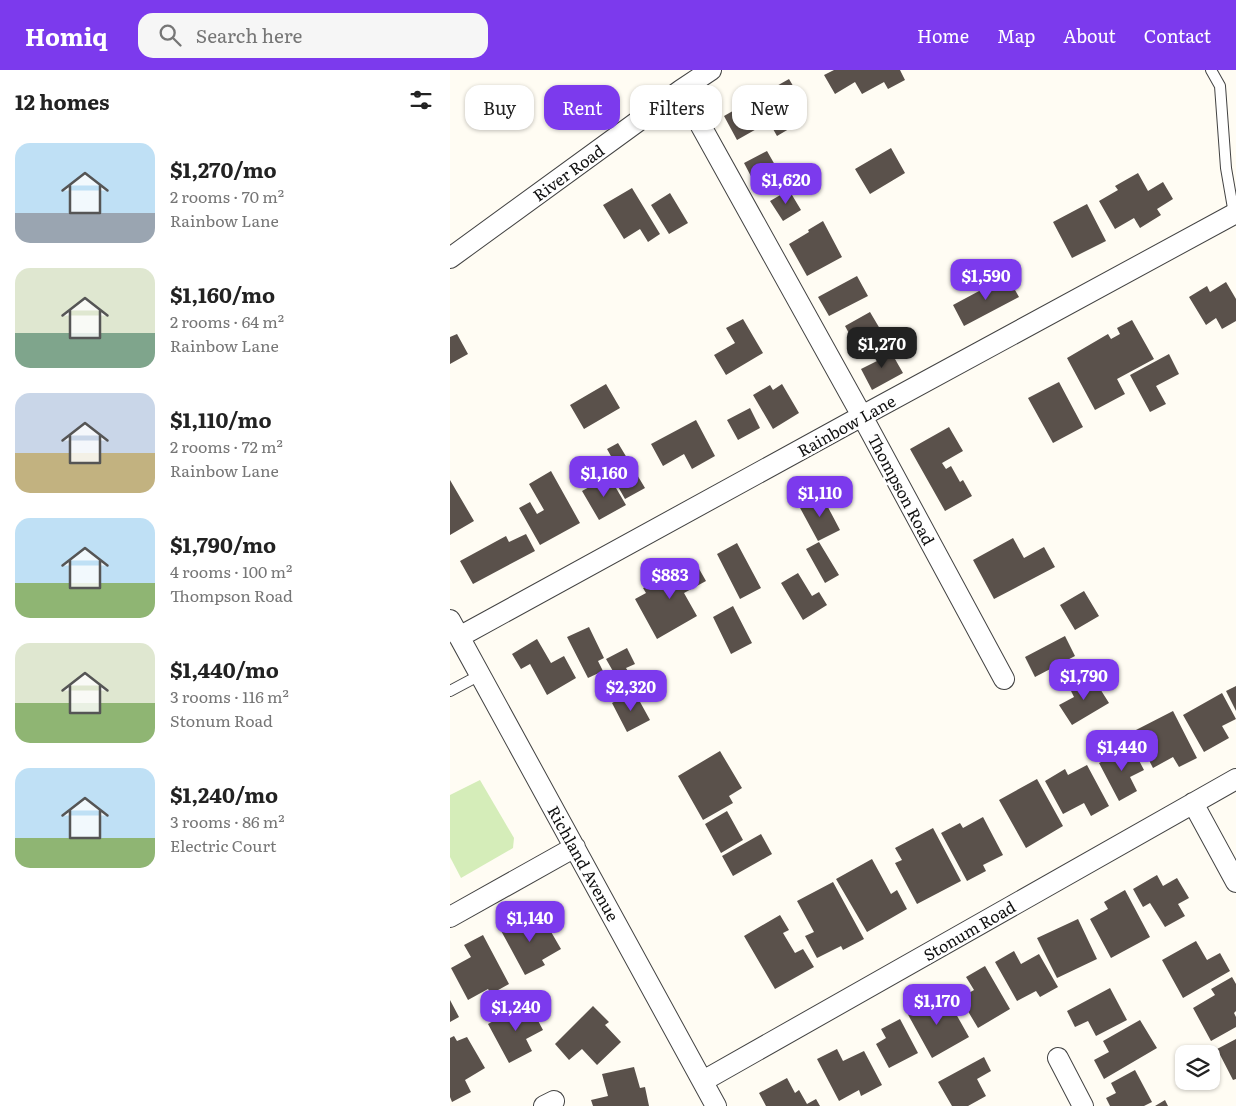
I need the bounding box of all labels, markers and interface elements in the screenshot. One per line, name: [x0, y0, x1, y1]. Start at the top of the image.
search box: [138, 13, 488, 58]
text: Homiq: [25, 18, 108, 53]
icon: search: [156, 21, 184, 49]
text: Search here: [196, 21, 302, 49]
text: Home: [917, 22, 969, 49]
text: Map: [997, 22, 1035, 49]
text: About: [1063, 22, 1116, 49]
text: Contact: [1144, 22, 1211, 49]
text: 12 homes: [15, 85, 109, 116]
chip: Buy: [465, 85, 534, 130]
chip: Rent: [544, 85, 620, 130]
chip: Filters: [630, 85, 722, 130]
chip: New: [732, 85, 807, 130]
icon: filters: [407, 86, 435, 114]
street label: River Road: [527, 138, 609, 206]
text: $1,270/mo: [170, 153, 277, 184]
pin: $1,620: [745, 162, 827, 205]
icon: home: [55, 163, 115, 223]
text: $1,620: [761, 167, 811, 191]
text: 2 rooms · 70 m²: [170, 184, 284, 208]
text: Rainbow Lane: [170, 208, 279, 232]
pin: $1,590: [945, 258, 1027, 301]
text: $1,590: [962, 263, 1010, 287]
text: $1,160/mo: [170, 278, 275, 309]
icon: home: [55, 288, 115, 348]
text: 2 rooms · 64 m²: [170, 309, 284, 333]
pin: $1,270: [841, 326, 923, 369]
text: $1,270: [858, 331, 906, 355]
text: Rainbow Lane: [170, 333, 279, 357]
street label: Rainbow Lane: [793, 388, 899, 462]
text: $1,110/mo: [170, 403, 272, 434]
icon: home: [55, 413, 115, 473]
street label: Thompson Road: [863, 429, 942, 549]
text: 2 rooms · 72 m²: [170, 434, 283, 458]
pin: $1,160: [563, 456, 645, 498]
text: Rainbow Lane: [170, 458, 279, 482]
text: $1,160: [580, 460, 628, 484]
pin: $1,110: [779, 476, 861, 518]
text: $1,110: [798, 480, 842, 504]
text: $1,790/mo: [170, 528, 276, 559]
icon: home: [55, 538, 115, 598]
pin: $883: [640, 558, 700, 600]
text: 4 rooms · 100 m²: [170, 559, 292, 583]
text: $883: [651, 562, 689, 586]
text: Thompson Road: [170, 583, 293, 607]
text: $1,440/mo: [170, 653, 279, 684]
pin: $1,790: [1043, 658, 1125, 701]
icon: home: [55, 663, 115, 723]
text: $1,790: [1060, 663, 1108, 687]
pin: $2,320: [590, 670, 672, 712]
text: $2,320: [606, 674, 656, 698]
text: 3 rooms · 116 m²: [170, 684, 289, 708]
text: Stonum Road: [170, 708, 273, 732]
pin: $1,440: [1081, 730, 1163, 772]
text: $1,440: [1097, 734, 1147, 758]
text: $1,240/mo: [170, 778, 278, 809]
icon: home: [55, 788, 115, 848]
street label: Richland Avenue: [542, 801, 626, 925]
text: 3 rooms · 86 m²: [170, 809, 285, 833]
text: Electric Court: [170, 833, 276, 857]
street label: Stonum Road: [918, 894, 1020, 966]
pin: $1,140: [489, 900, 571, 943]
text: $1,140: [507, 905, 553, 929]
pin: $1,170: [896, 984, 978, 1026]
text: $1,170: [914, 988, 960, 1012]
pin: $1,240: [475, 990, 557, 1032]
text: $1,240: [491, 994, 541, 1018]
map controls: [1175, 1045, 1220, 1090]
button: layers: [1175, 1045, 1220, 1090]

